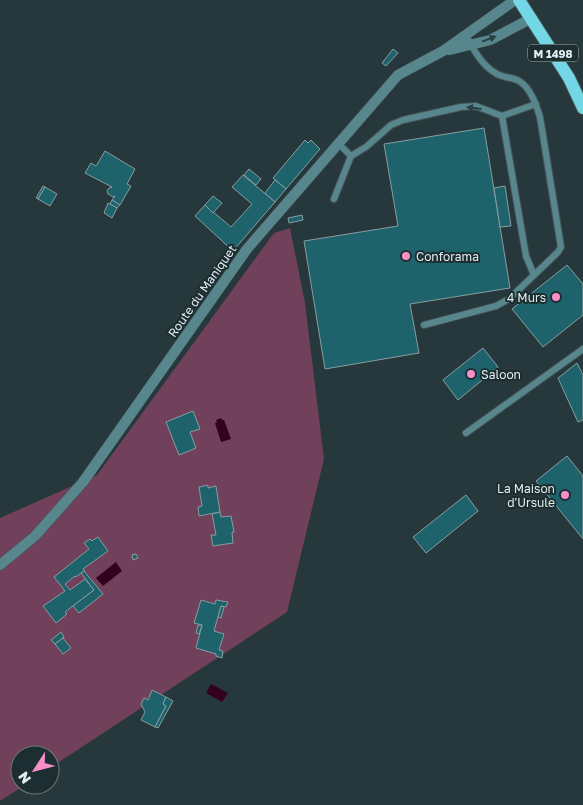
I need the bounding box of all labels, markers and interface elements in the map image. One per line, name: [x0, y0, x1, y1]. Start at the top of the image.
one-way arrow: [482, 35, 496, 43]
road number: M 1498: [528, 44, 578, 62]
one-way arrow: [465, 104, 481, 112]
street label: Route du Maniquet: [165, 242, 240, 340]
place label: Conforama: [416, 249, 479, 264]
marker: Conforama: [400, 250, 412, 262]
place label: 4 Murs: [507, 290, 546, 305]
marker: 4 Murs: [550, 291, 562, 303]
place label: Saloon: [481, 367, 521, 382]
marker: Saloon: [465, 368, 477, 380]
place label: La Maison d'Ursule: [497, 481, 555, 510]
marker: La Maison d'Ursule: [559, 489, 571, 501]
north arrow: [10, 745, 60, 795]
text: N: [14, 769, 34, 787]

